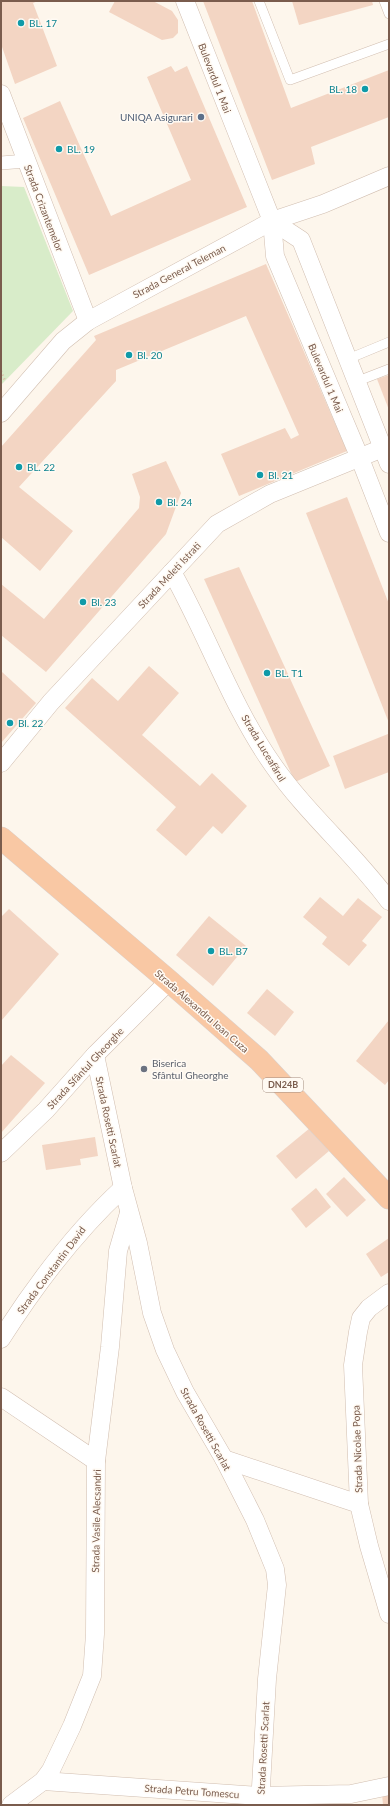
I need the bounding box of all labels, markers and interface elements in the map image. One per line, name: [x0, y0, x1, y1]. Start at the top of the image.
place label: BL. 17: [29, 17, 57, 29]
marker: BL. 17: [16, 18, 26, 28]
street label: Bulevardul 1 Mai: [196, 41, 234, 115]
place label: BL. 18: [329, 83, 357, 95]
marker: BL. 18: [360, 84, 370, 94]
place label: UNIQA Asigurari: [120, 111, 193, 123]
marker: UNIQA Asigurari: [196, 112, 206, 122]
place label: BL. 19: [67, 143, 95, 155]
marker: BL. 19: [54, 144, 64, 154]
street label: Strada Crizantemelor: [22, 163, 66, 254]
street label: Strada General Teleman: [131, 241, 227, 301]
street label: Bulevardul 1 Mai: [306, 342, 346, 414]
place label: Bl. 20: [137, 349, 162, 361]
marker: Bl. 20: [124, 350, 134, 360]
place label: BL. 22: [27, 461, 55, 473]
marker: BL. 22: [14, 462, 24, 472]
place label: Bl. 21: [268, 469, 293, 481]
marker: Bl. 21: [255, 470, 265, 480]
place label: Bl. 24: [167, 496, 192, 508]
marker: Bl. 24: [154, 497, 164, 507]
street label: Strada Meleti Istrati: [135, 539, 203, 611]
place label: Bl. 23: [91, 596, 116, 608]
marker: Bl. 23: [78, 597, 88, 607]
place label: BL. T1: [275, 667, 303, 679]
marker: BL. T1: [262, 668, 272, 678]
street label: Strada Luceafărul: [239, 712, 289, 784]
place label: Bl. 22: [18, 717, 43, 729]
marker: Bl. 22: [5, 718, 15, 728]
place label: BL. B7: [219, 945, 248, 957]
marker: BL. B7: [206, 946, 216, 956]
street label: Strada Alexandru Ioan Cuza: [153, 967, 251, 1055]
street label: Strada Sfântul Gheorghe: [44, 1025, 126, 1111]
place label: Biserica Sfântul Gheorghe: [152, 1057, 229, 1081]
marker: Biserica Sfântul Gheorghe: [139, 1064, 149, 1074]
street label: Strada Rosetti Scarlat: [93, 1075, 125, 1169]
road number: DN24B: [263, 1078, 303, 1092]
street label: Strada Constantin David: [14, 1224, 88, 1316]
street label: Strada Rosetti Scarlat: [178, 1385, 234, 1473]
street label: Strada Nicolae Popa: [349, 1405, 365, 1493]
street label: Strada Vasile Alecsandri: [89, 1469, 103, 1573]
street label: Strada Rosetti Scarlat: [255, 1701, 271, 1795]
street label: Strada Petru Tomescu: [144, 1782, 240, 1800]

